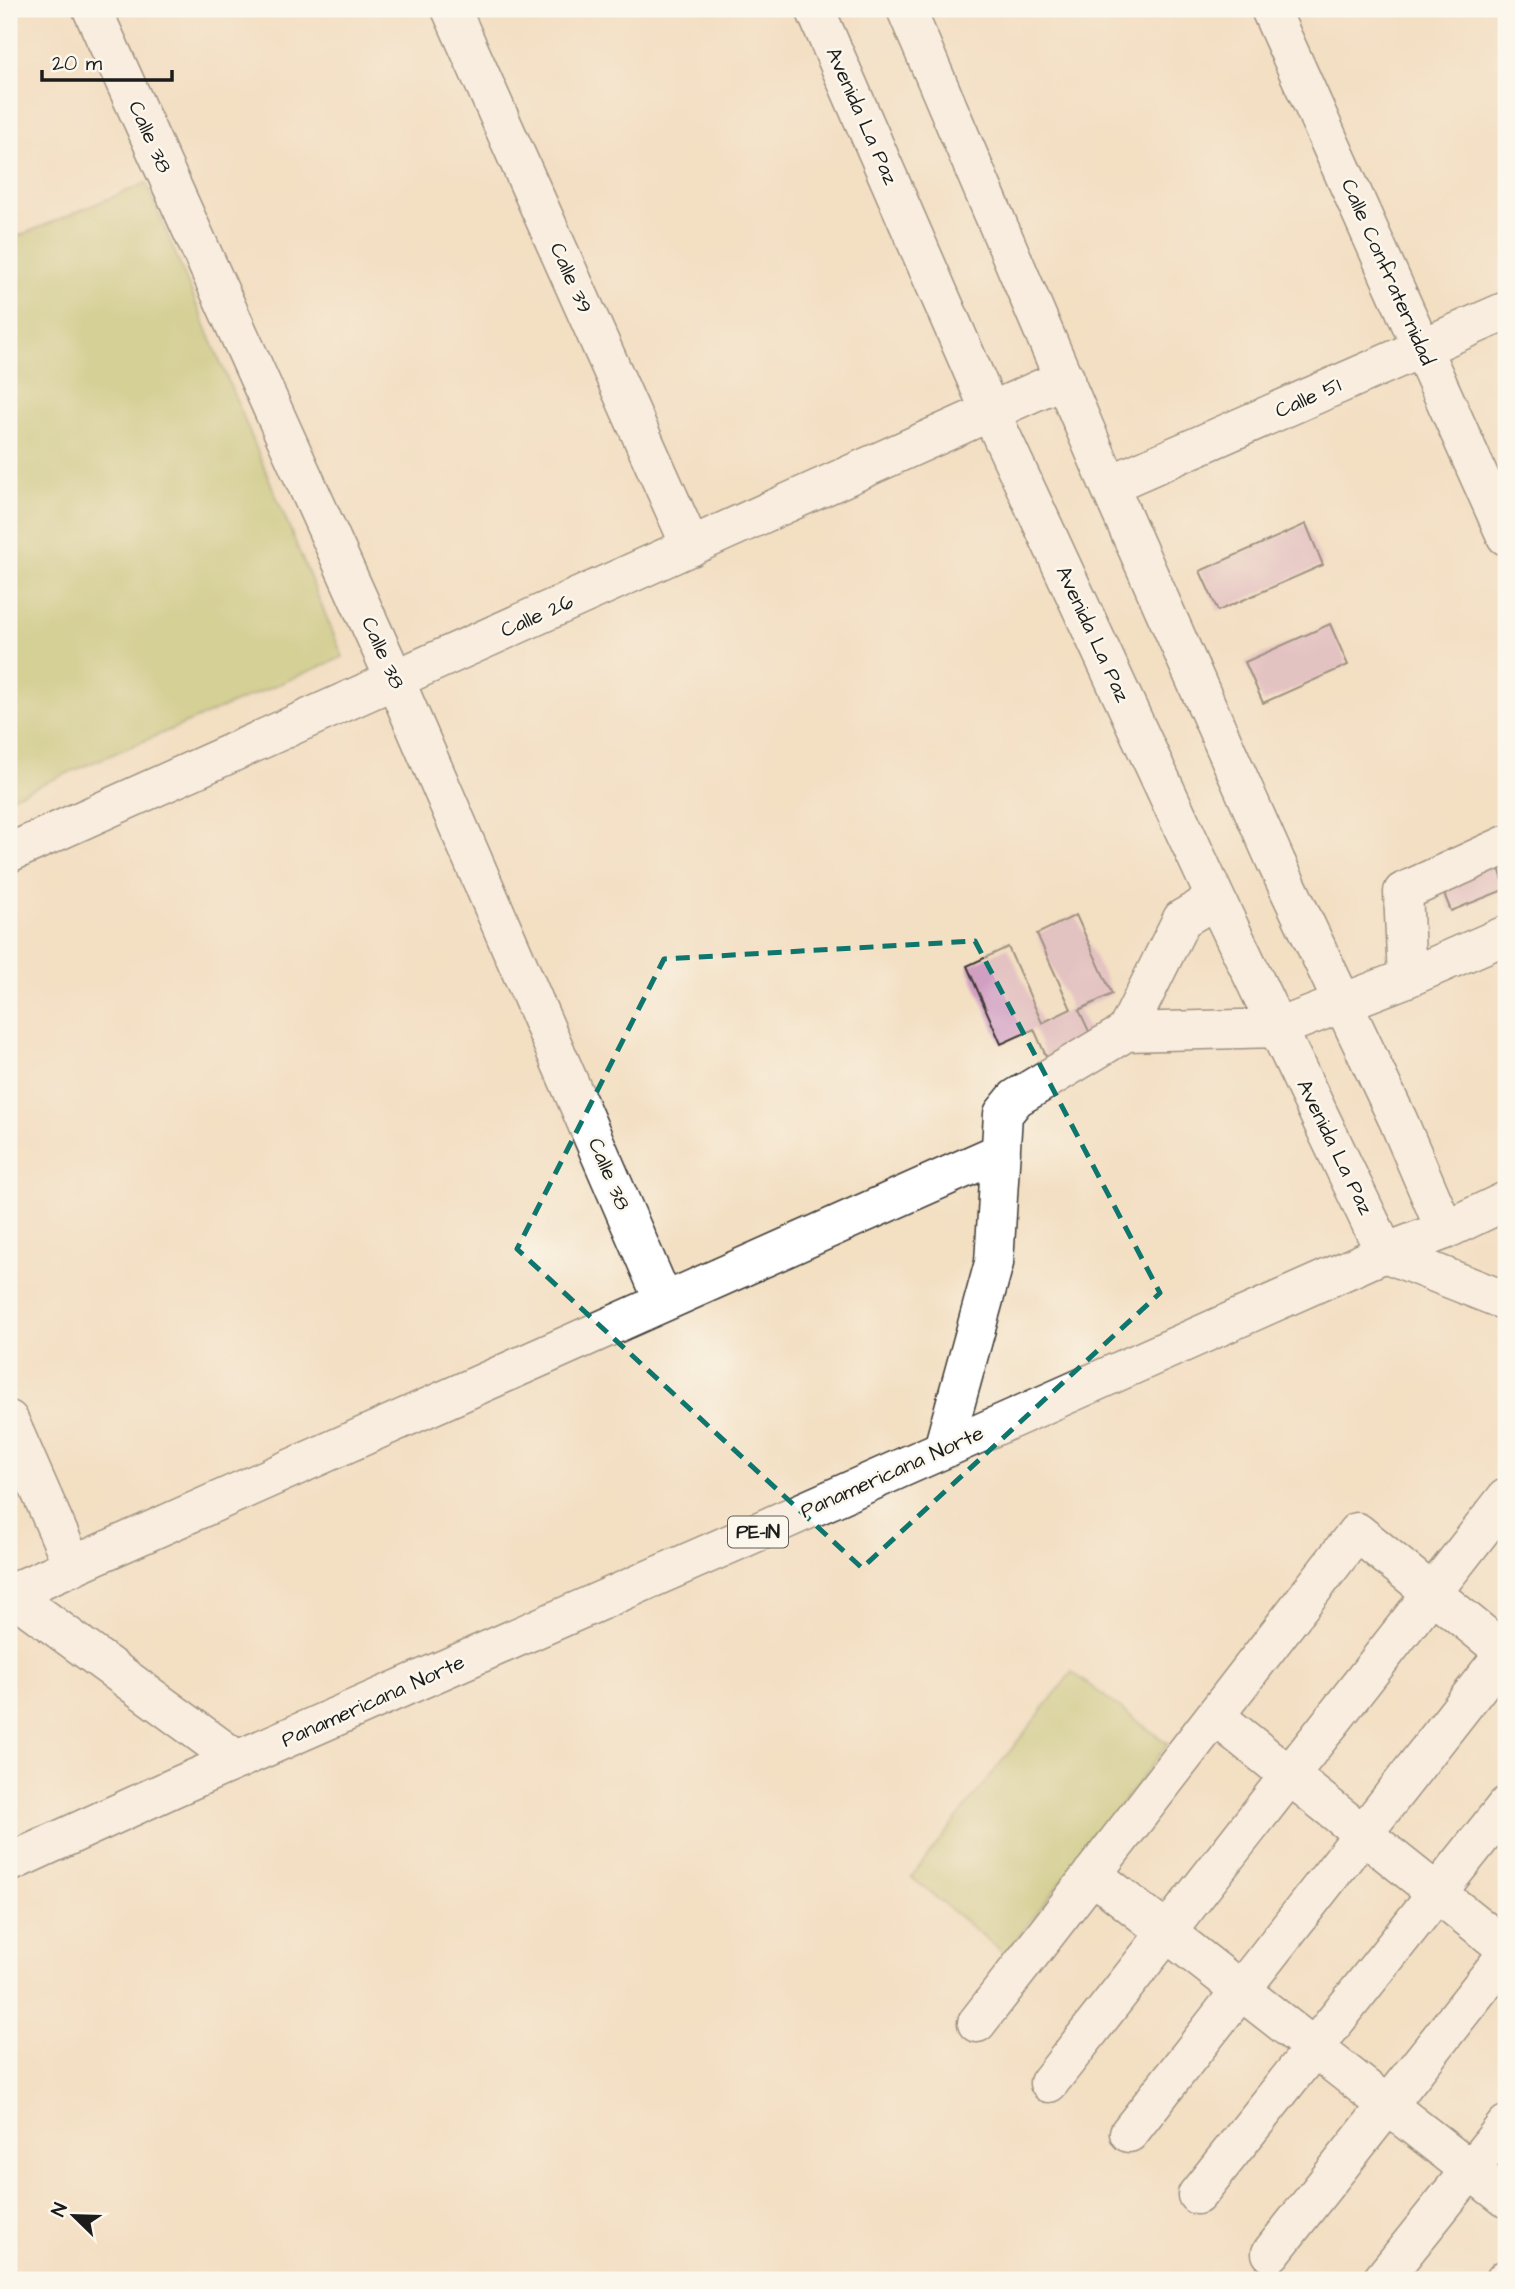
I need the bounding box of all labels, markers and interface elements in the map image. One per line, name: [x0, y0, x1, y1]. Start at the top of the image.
scale bar: [42, 38, 172, 82]
street label: Avenida La Paz: [819, 43, 905, 190]
text: 20 m: [52, 49, 103, 78]
street label: Calle 38: [121, 96, 179, 178]
street label: Calle Confraternidad: [1334, 174, 1442, 370]
street label: Calle 39: [543, 238, 599, 318]
street label: Calle 51: [1270, 370, 1346, 425]
street label: Avenida La Paz: [1049, 561, 1138, 707]
street label: Calle 26: [496, 587, 578, 645]
street label: Calle 38: [354, 612, 412, 694]
street label: Avenida La Paz: [1290, 1074, 1381, 1220]
street label: Calle 38: [581, 1133, 637, 1215]
street label: Panamericana Norte: [796, 1419, 988, 1525]
road number: PE-1N: [728, 1516, 788, 1548]
street label: Panamericana Norte: [277, 1648, 469, 1754]
north arrow: [38, 2180, 108, 2250]
text: N: [45, 2199, 75, 2221]

